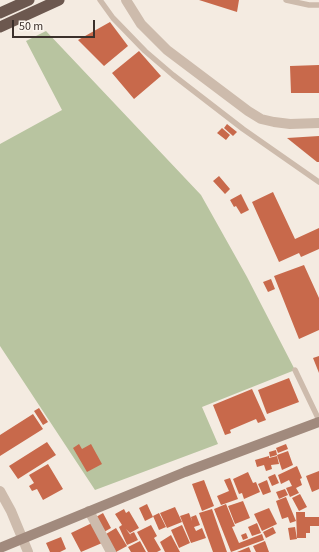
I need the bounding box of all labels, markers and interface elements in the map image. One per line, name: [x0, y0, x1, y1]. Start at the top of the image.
scale bar: [14, 12, 97, 38]
text: 50 m: [19, 18, 43, 35]

